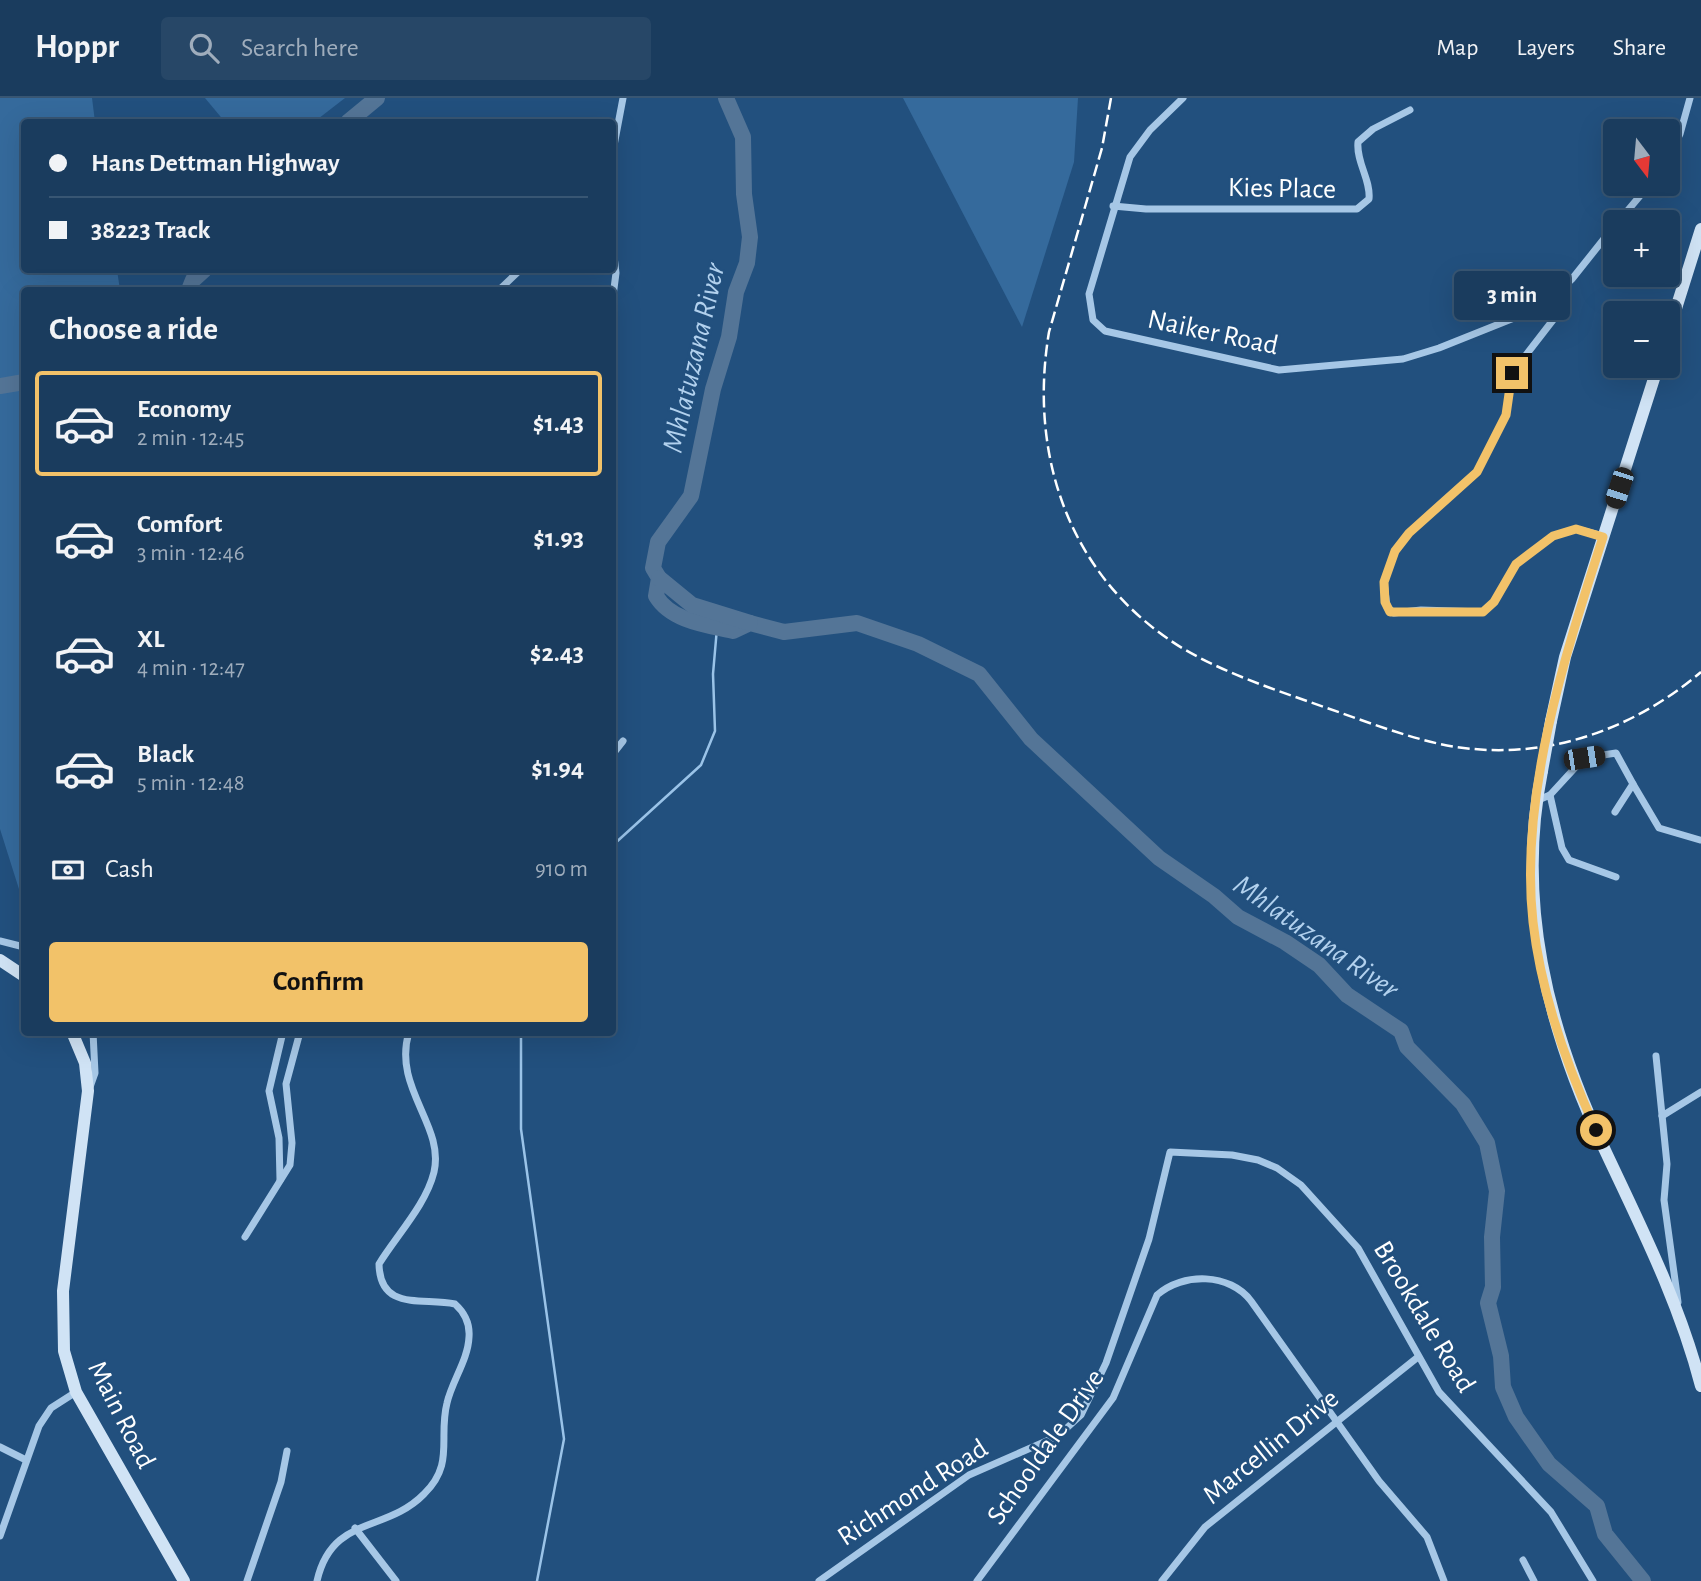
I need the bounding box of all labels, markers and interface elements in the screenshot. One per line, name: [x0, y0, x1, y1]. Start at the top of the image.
search box: [161, 17, 651, 80]
icon: search: [185, 29, 223, 67]
text: Hoppr: [35, 31, 119, 64]
text: Search here: [241, 35, 359, 61]
text: Map: [1436, 36, 1478, 60]
text: Layers: [1516, 36, 1575, 60]
text: Share: [1613, 36, 1666, 60]
north arrow: [1603, 119, 1680, 196]
map controls: [1603, 119, 1680, 378]
text: Hans Dettman Highway: [91, 150, 340, 176]
street label: Kies Place: [1228, 174, 1336, 204]
button: +: [1603, 210, 1680, 287]
text: 38223 Track: [91, 217, 210, 243]
water label: Mhlatuzana River: [658, 259, 731, 456]
callout: 3 min: [1454, 272, 1570, 320]
text: 3 min: [1487, 284, 1537, 307]
button: −: [1603, 301, 1680, 378]
street label: Naiker Road: [1145, 305, 1281, 361]
text: Choose a ride: [49, 313, 218, 345]
route end: [1496, 357, 1528, 389]
icon: car: [53, 392, 116, 455]
text: Economy: [137, 396, 231, 422]
text: $1.43: [533, 410, 584, 436]
text: 2 min · 12:45: [137, 427, 244, 450]
car: [1603, 465, 1636, 511]
icon: car: [53, 507, 116, 570]
text: Comfort: [137, 511, 222, 537]
text: $1.93: [533, 525, 584, 551]
text: 3 min · 12:46: [137, 542, 244, 565]
icon: car: [53, 622, 116, 685]
text: XL: [137, 626, 164, 652]
text: $2.43: [530, 640, 584, 666]
text: 4 min · 12:47: [137, 657, 245, 680]
icon: car: [53, 737, 116, 800]
text: Black: [137, 741, 194, 767]
car: [1562, 744, 1607, 772]
text: $1.94: [531, 755, 584, 781]
text: 5 min · 12:48: [137, 772, 245, 795]
icon: cash: [49, 851, 87, 889]
text: Cash: [105, 856, 154, 882]
text: 910 m: [535, 858, 588, 881]
water label: Mhlatuzana River: [1228, 869, 1405, 1005]
button: Confirm: [49, 942, 588, 1022]
route start: [1580, 1114, 1612, 1146]
street label: Brookdale Road: [1368, 1236, 1480, 1398]
street label: Main Road: [82, 1357, 160, 1473]
street label: Schooldale Drive: [982, 1364, 1110, 1530]
street label: Marcellin Drive: [1198, 1384, 1344, 1510]
street label: Richmond Road: [833, 1434, 993, 1552]

